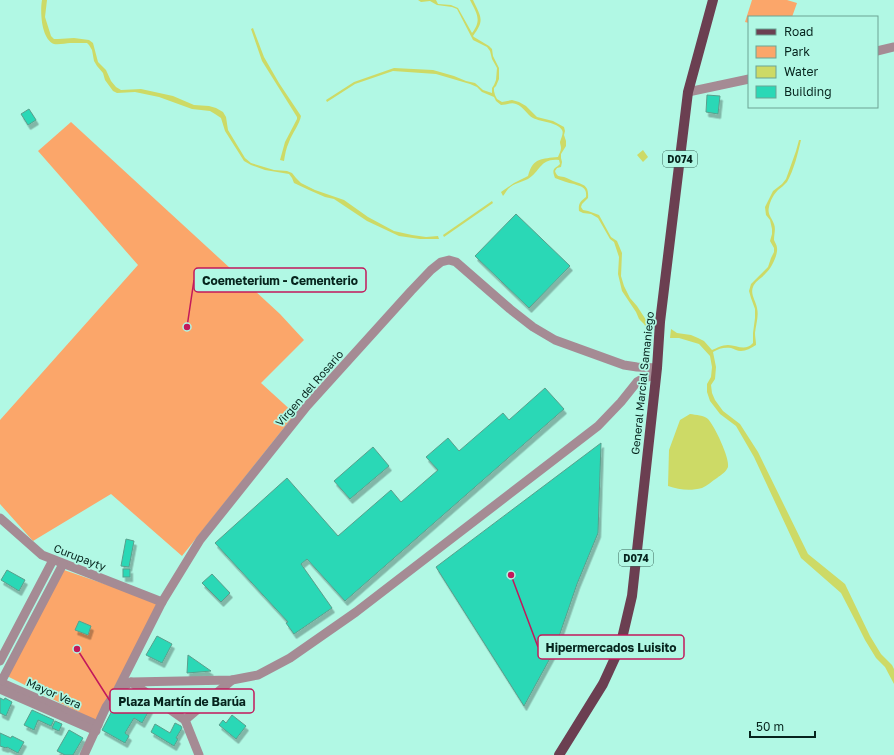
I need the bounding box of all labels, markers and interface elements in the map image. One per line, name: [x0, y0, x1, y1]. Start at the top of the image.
legend: [748, 16, 878, 108]
text: Road: [784, 24, 813, 39]
text: Park: [784, 44, 810, 59]
text: Water: [784, 64, 818, 79]
text: Building: [784, 84, 832, 99]
road number: D074: [663, 151, 697, 167]
callout: Coemeterium - Cementerio: [194, 268, 366, 292]
text: Coemeterium - Cementerio: [202, 273, 358, 288]
street label: General Marcial Samaniego: [628, 310, 656, 455]
street label: Virgen del Rosario: [272, 347, 346, 429]
street label: Curupayty: [52, 541, 108, 573]
road number: D074: [619, 550, 653, 566]
callout: Hipermercados Luisito: [538, 635, 684, 659]
text: Hipermercados Luisito: [546, 640, 676, 655]
street label: Mayor Vera: [25, 675, 83, 711]
callout: Plaza Martín de Barúa: [110, 689, 254, 713]
text: Plaza Martín de Barúa: [118, 694, 246, 709]
scale bar: [750, 713, 815, 739]
text: 50 m: [756, 719, 784, 734]

